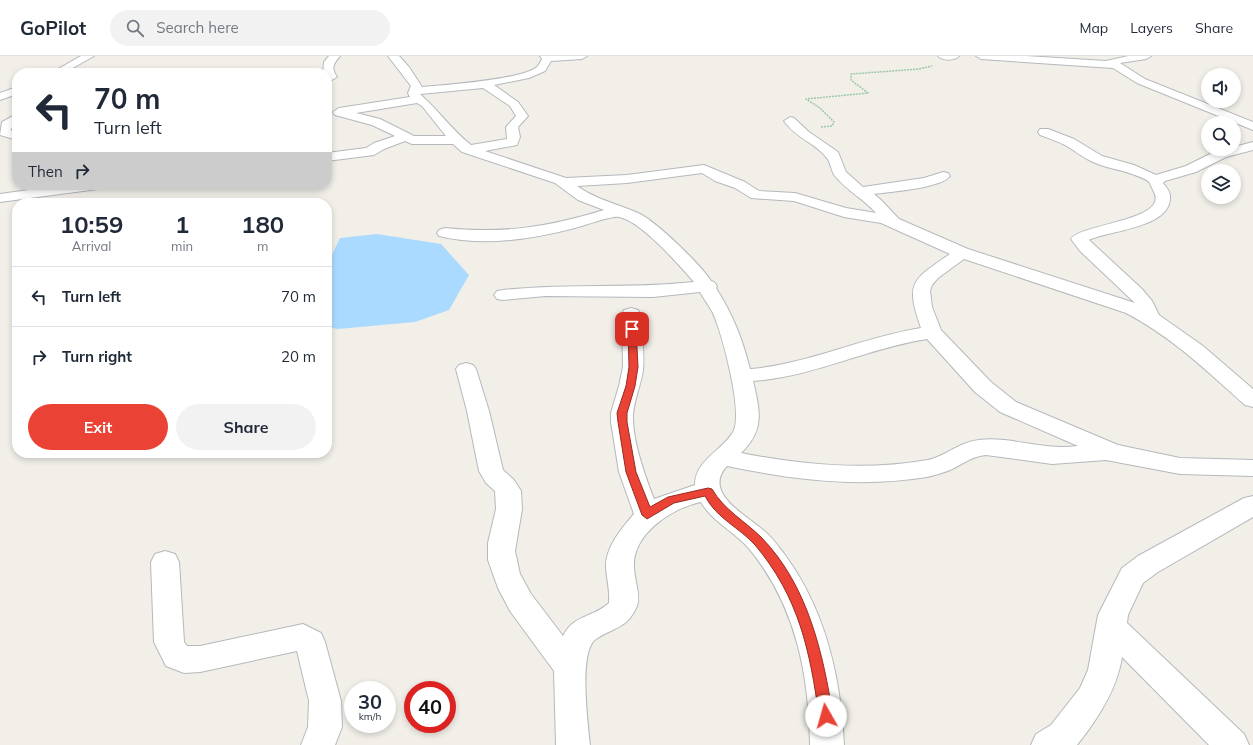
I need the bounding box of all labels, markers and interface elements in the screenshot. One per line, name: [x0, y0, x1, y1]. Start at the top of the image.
search box: [110, 10, 390, 46]
text: GoPilot: [20, 16, 86, 40]
icon: search: [124, 17, 146, 39]
text: Search here: [156, 18, 239, 37]
text: Map: [1079, 19, 1108, 37]
text: Layers: [1130, 19, 1173, 37]
text: Share: [1195, 19, 1233, 37]
map controls: [1201, 68, 1241, 204]
button: sound: [1201, 68, 1241, 108]
text: 70 m: [94, 81, 160, 116]
icon: left: [28, 84, 80, 136]
text: Turn left: [94, 116, 162, 139]
button: search: [1201, 116, 1241, 156]
icon: right: [71, 160, 93, 182]
text: Then: [28, 162, 63, 181]
button: layers: [1201, 164, 1241, 204]
text: 10:59: [60, 209, 123, 239]
text: 1: [175, 209, 189, 239]
text: 180: [241, 209, 284, 239]
text: Arrival: [72, 238, 111, 254]
text: min: [171, 238, 193, 254]
text: m: [257, 238, 268, 254]
icon: left: [28, 286, 50, 308]
text: Turn left: [62, 287, 121, 306]
text: 70 m: [281, 287, 316, 306]
pin: [615, 312, 649, 346]
icon: arrive: [621, 318, 643, 340]
icon: right: [28, 346, 50, 368]
text: Turn right: [62, 347, 132, 366]
text: 20 m: [281, 347, 316, 366]
button: Exit: [28, 404, 168, 450]
button: Share: [176, 404, 316, 450]
speed limit sign: 40: [404, 681, 456, 733]
text: 30: [358, 689, 382, 714]
position arrow: [805, 695, 847, 737]
text: km/h: [359, 710, 381, 723]

